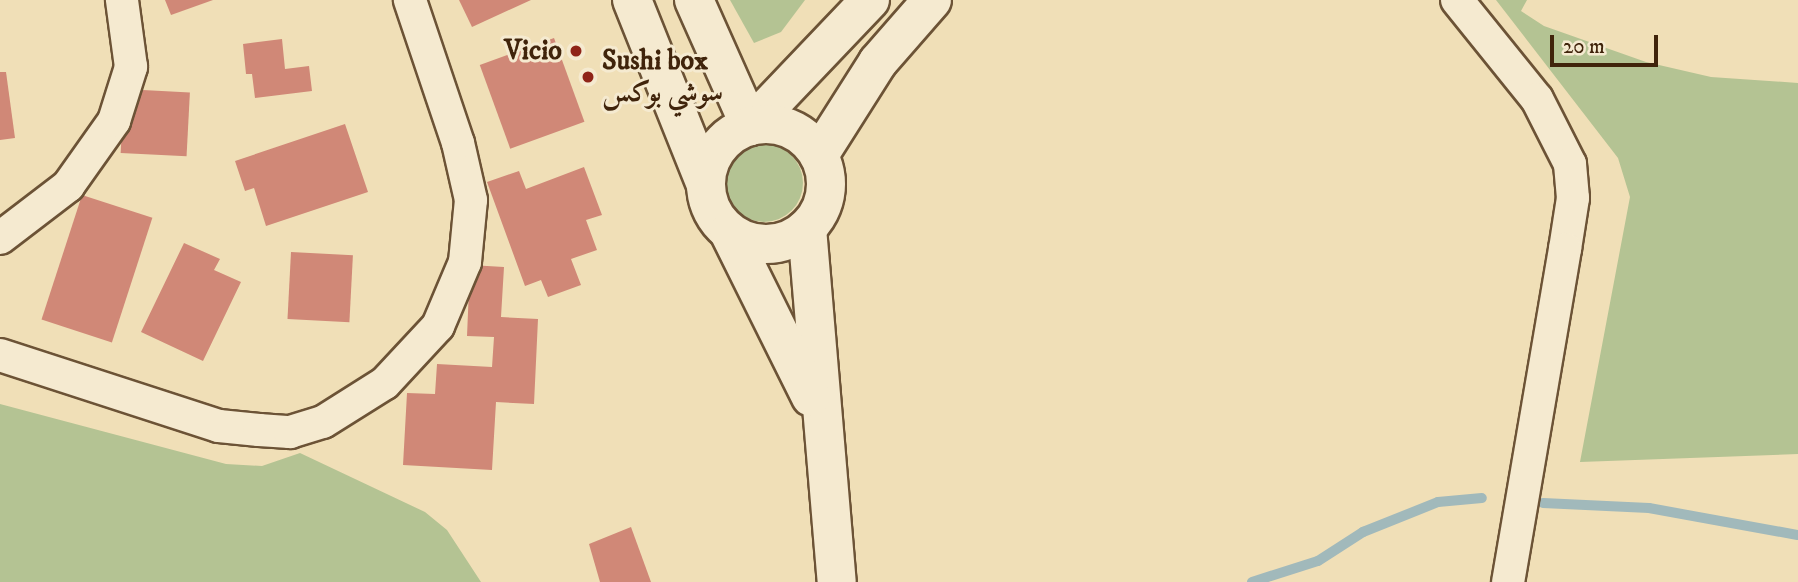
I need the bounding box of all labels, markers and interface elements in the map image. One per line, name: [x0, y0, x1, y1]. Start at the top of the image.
scale bar: [1553, 21, 1661, 65]
place label: Vicio: [504, 34, 562, 68]
text: 20 m: [1563, 34, 1605, 60]
marker: Vicio: [568, 43, 584, 59]
place label: Sushi box سوشي بوكس: [602, 44, 723, 110]
marker: Sushi box سوشي بوكس: [580, 69, 596, 85]

